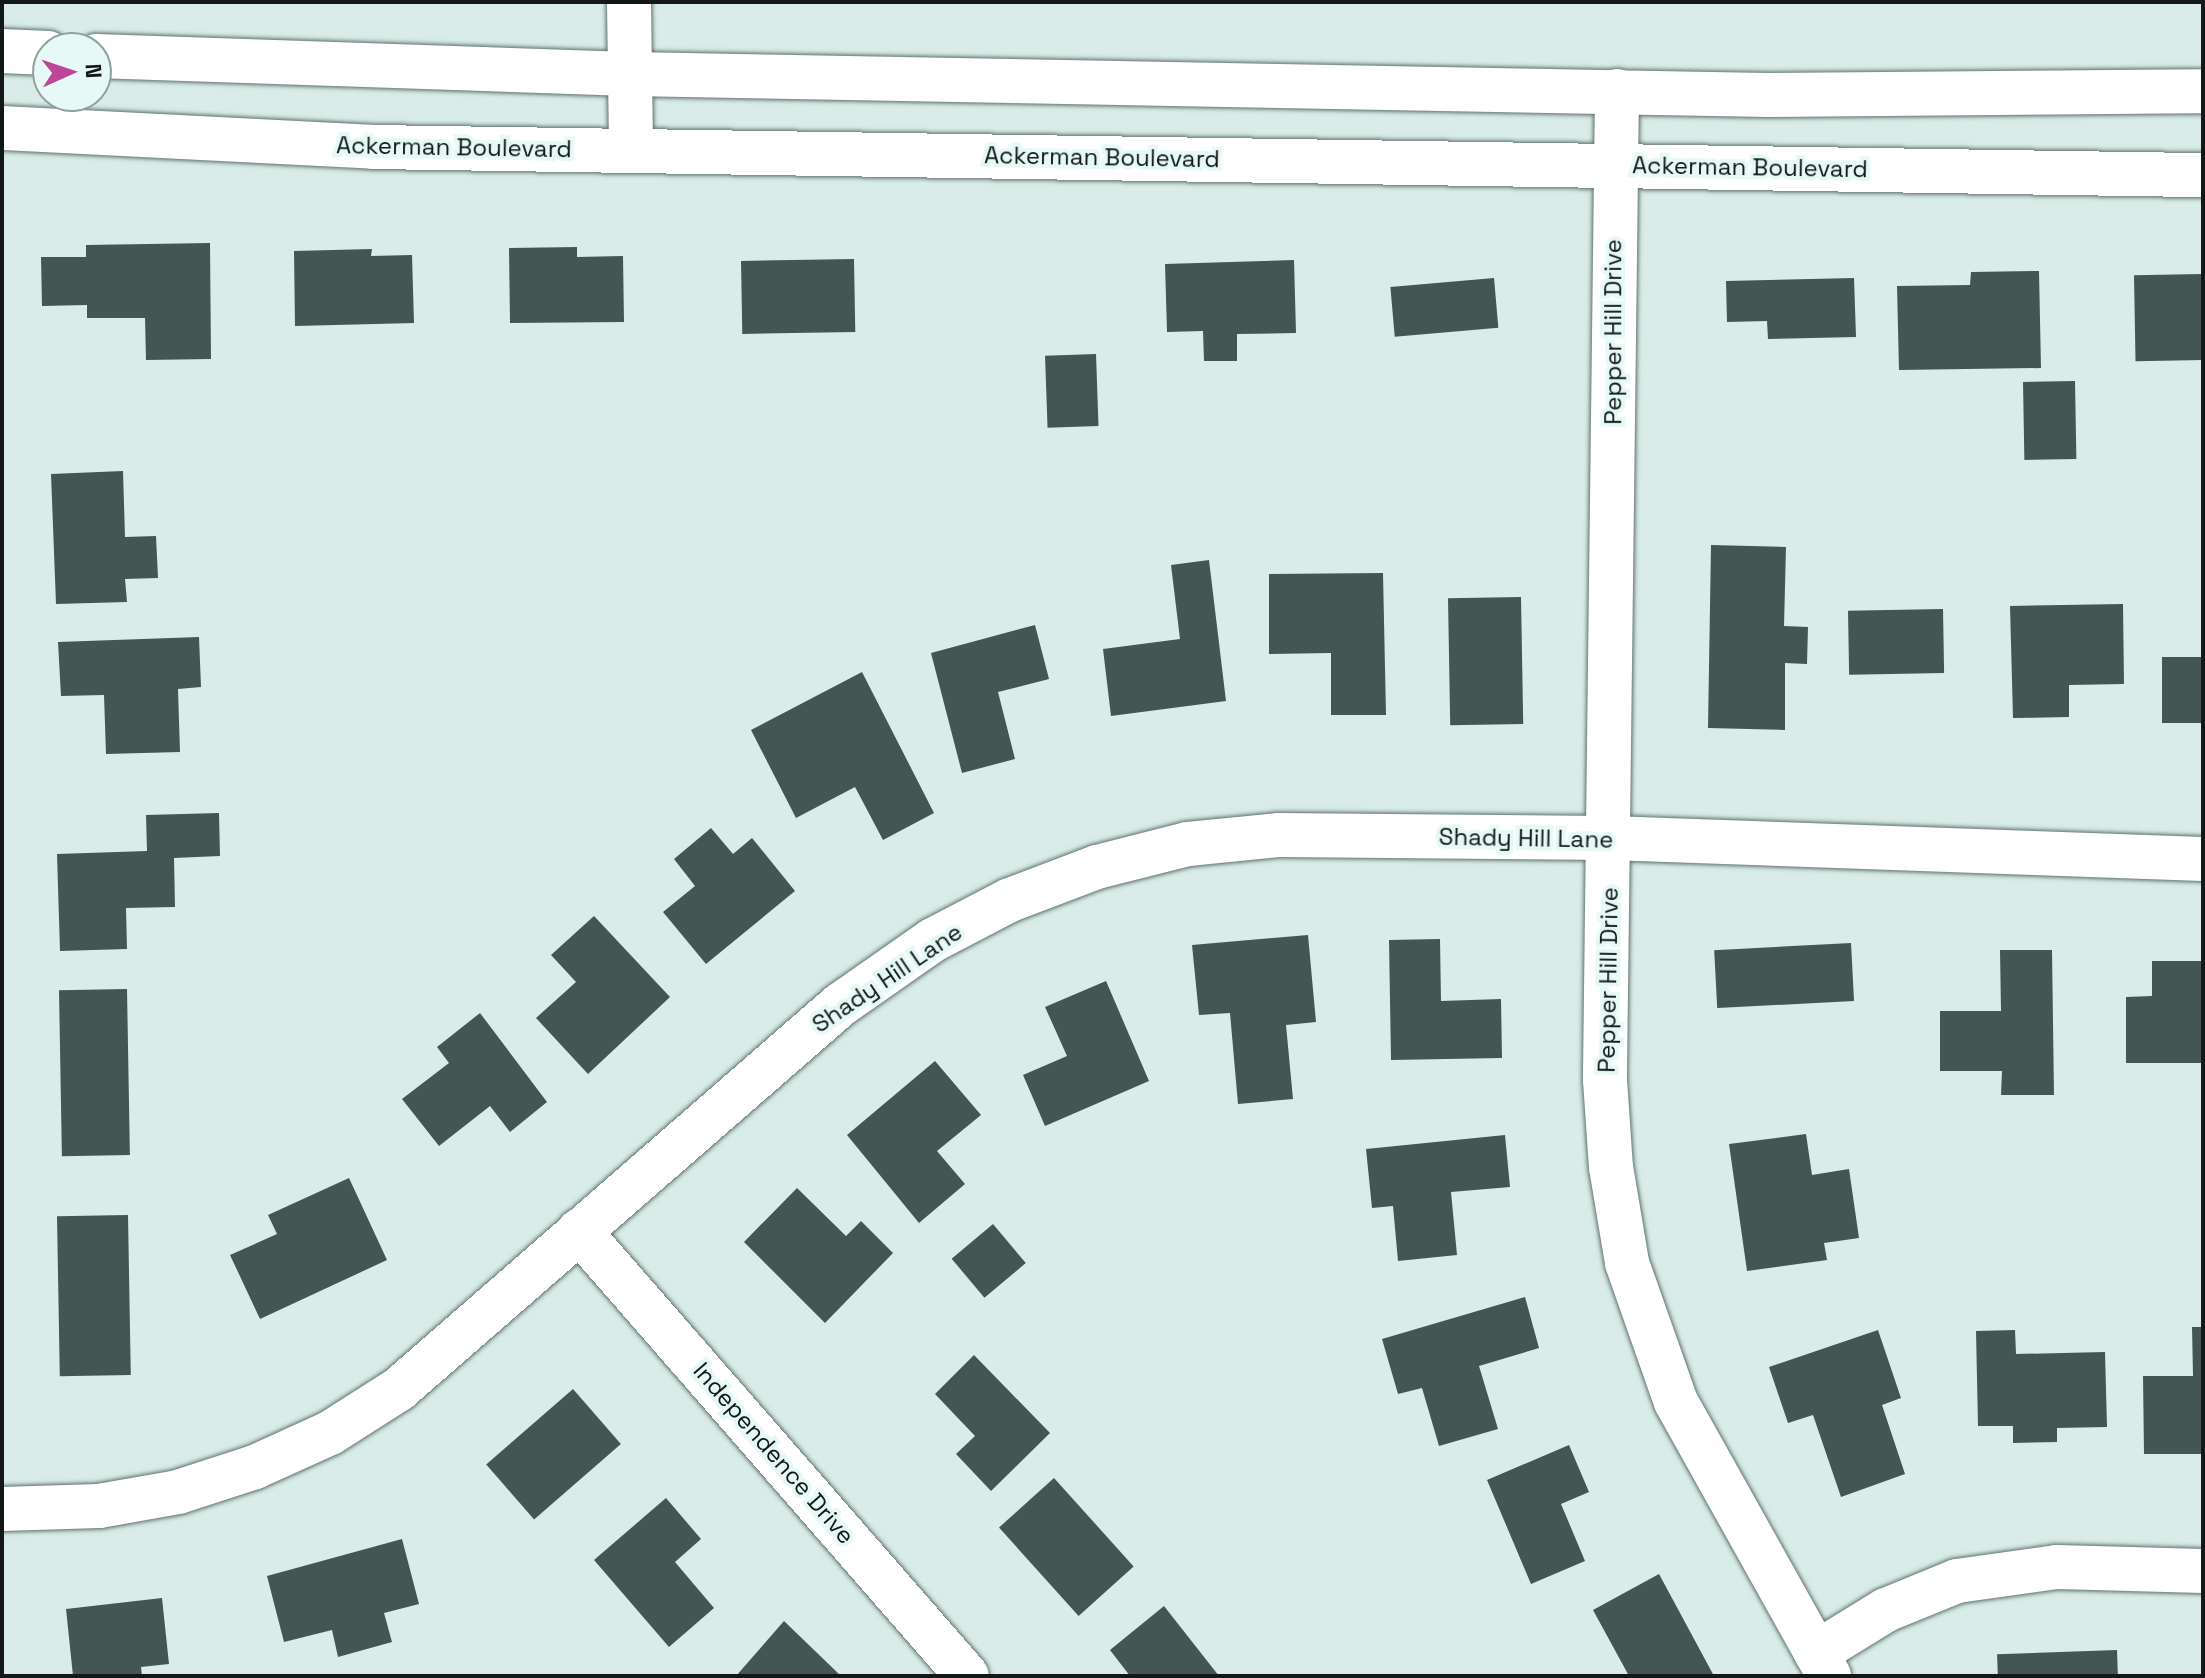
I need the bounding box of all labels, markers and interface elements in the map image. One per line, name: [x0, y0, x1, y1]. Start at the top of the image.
north arrow: [32, 32, 112, 112]
text: N: [80, 63, 108, 79]
street label: Ackerman Boulevard: [336, 131, 572, 163]
street label: Ackerman Boulevard: [984, 141, 1220, 173]
street label: Ackerman Boulevard: [1632, 151, 1868, 183]
street label: Pepper Hill Drive: [1599, 239, 1627, 425]
street label: Shady Hill Lane: [1438, 822, 1614, 854]
street label: Pepper Hill Drive: [1592, 887, 1624, 1073]
street label: Shady Hill Lane: [807, 917, 967, 1039]
street label: Independence Drive: [687, 1356, 861, 1550]

